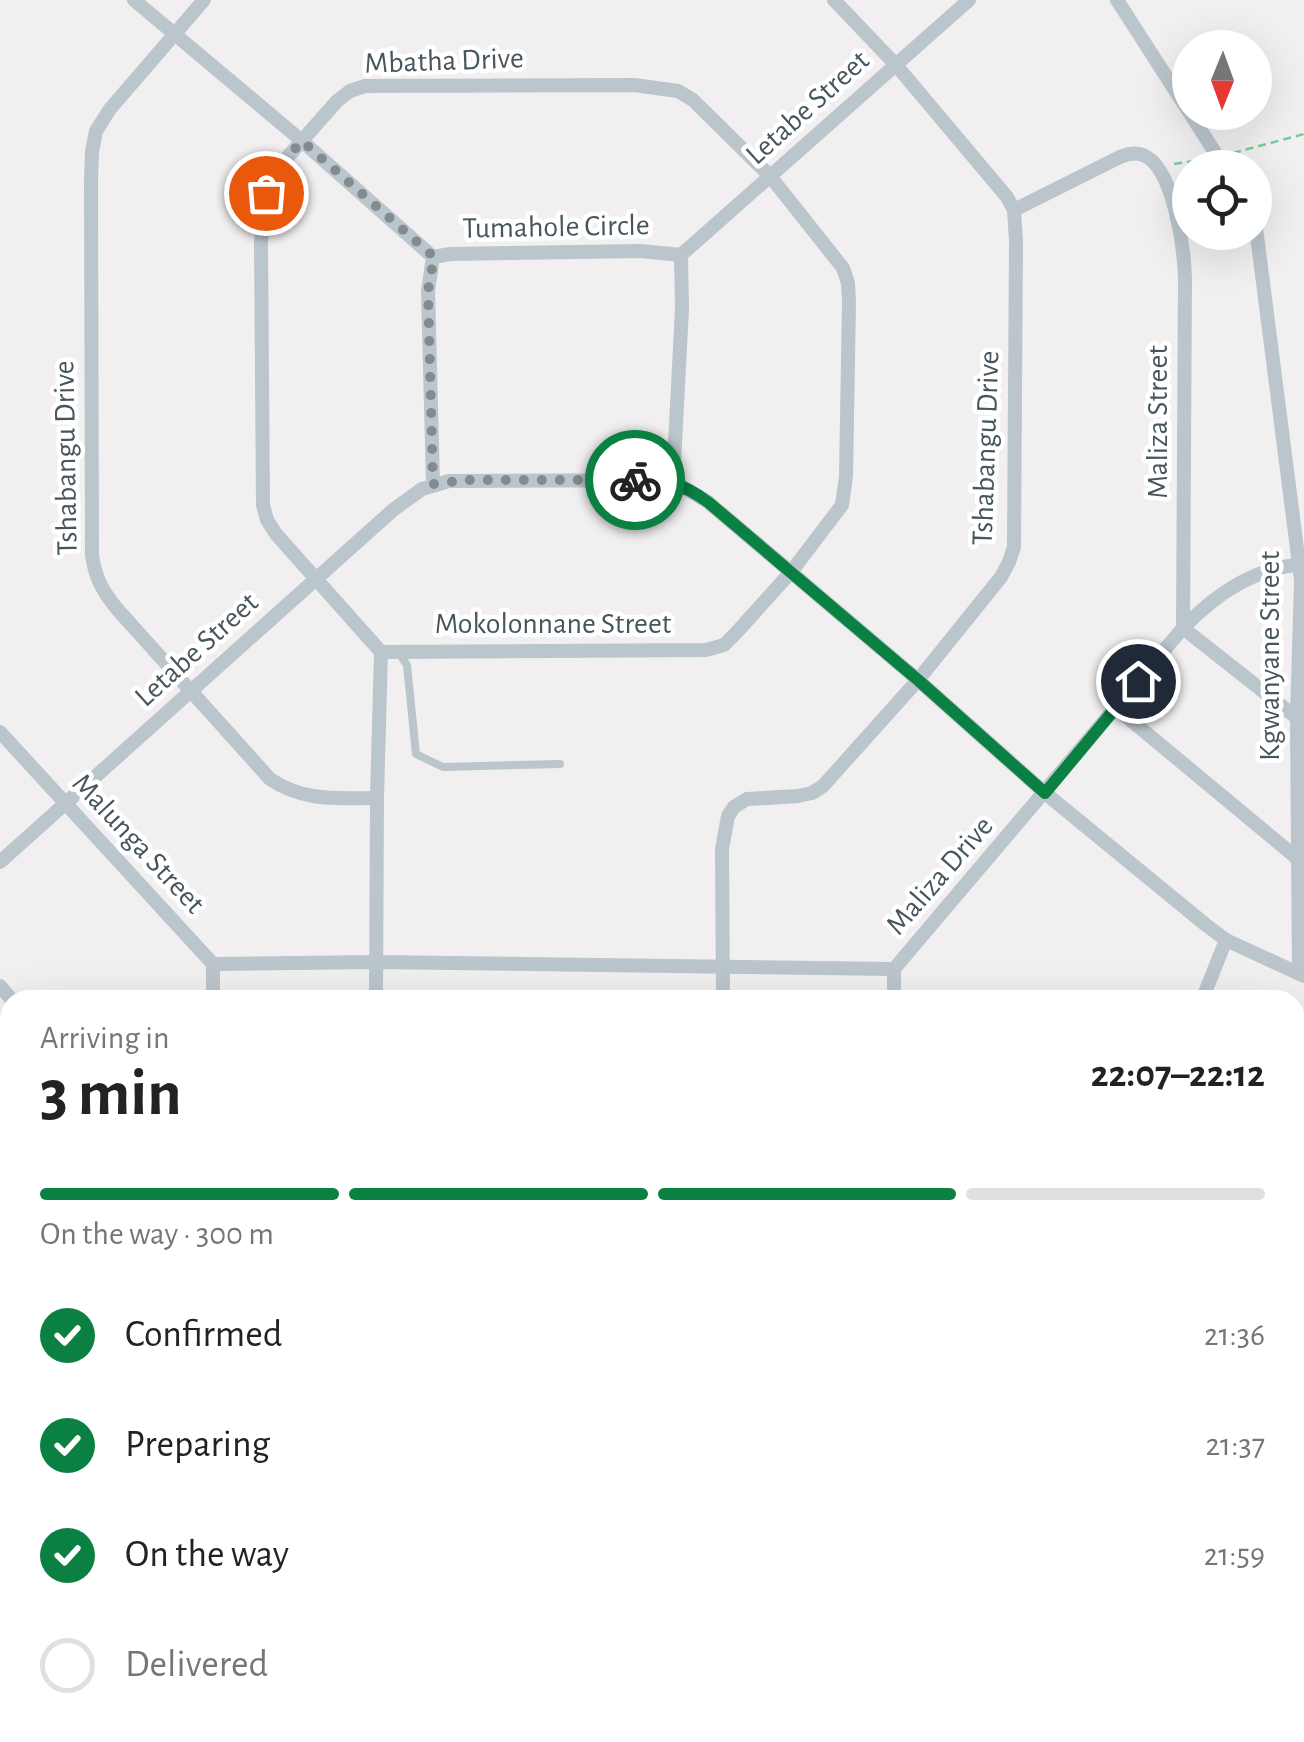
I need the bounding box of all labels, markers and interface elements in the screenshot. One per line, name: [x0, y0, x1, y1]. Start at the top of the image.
north arrow: [1172, 30, 1272, 130]
map controls: [1172, 30, 1272, 250]
street label: Mbatha Drive: [364, 43, 524, 79]
street label: Letabe Street: [740, 45, 875, 170]
button: locate: [1172, 150, 1272, 250]
pin: [224, 151, 309, 236]
icon: bag: [239, 166, 294, 221]
street label: Tumahole Circle: [462, 210, 650, 244]
street label: Maliza Street: [1143, 345, 1173, 499]
street label: Tshabangu Drive: [968, 350, 1004, 546]
street label: Tshabangu Drive: [49, 360, 83, 556]
courier: [585, 430, 685, 530]
icon: bike: [608, 453, 663, 508]
street label: Kgwanyane Street: [1255, 551, 1285, 761]
street label: Letabe Street: [129, 587, 264, 712]
street label: Mokolonnane Street: [435, 609, 672, 639]
pin: [1096, 639, 1181, 724]
icon: home: [1111, 654, 1166, 709]
street label: Malunga Street: [66, 768, 210, 920]
street label: Maliza Drive: [881, 811, 999, 940]
text: Arriving in: [40, 1022, 169, 1054]
text: 22:07–22:12: [1091, 1056, 1265, 1094]
text: 3 min: [40, 1062, 182, 1127]
text: On the way · 300 m: [40, 1218, 274, 1250]
icon: check: [40, 1308, 95, 1363]
text: Confirmed: [125, 1316, 282, 1354]
text: 21:36: [1204, 1319, 1265, 1351]
icon: check: [40, 1418, 95, 1473]
text: Preparing: [125, 1426, 270, 1464]
text: 21:37: [1206, 1429, 1265, 1461]
icon: check: [40, 1528, 95, 1583]
text: On the way: [125, 1536, 289, 1574]
text: 21:59: [1204, 1539, 1265, 1571]
text: Delivered: [125, 1646, 268, 1684]

